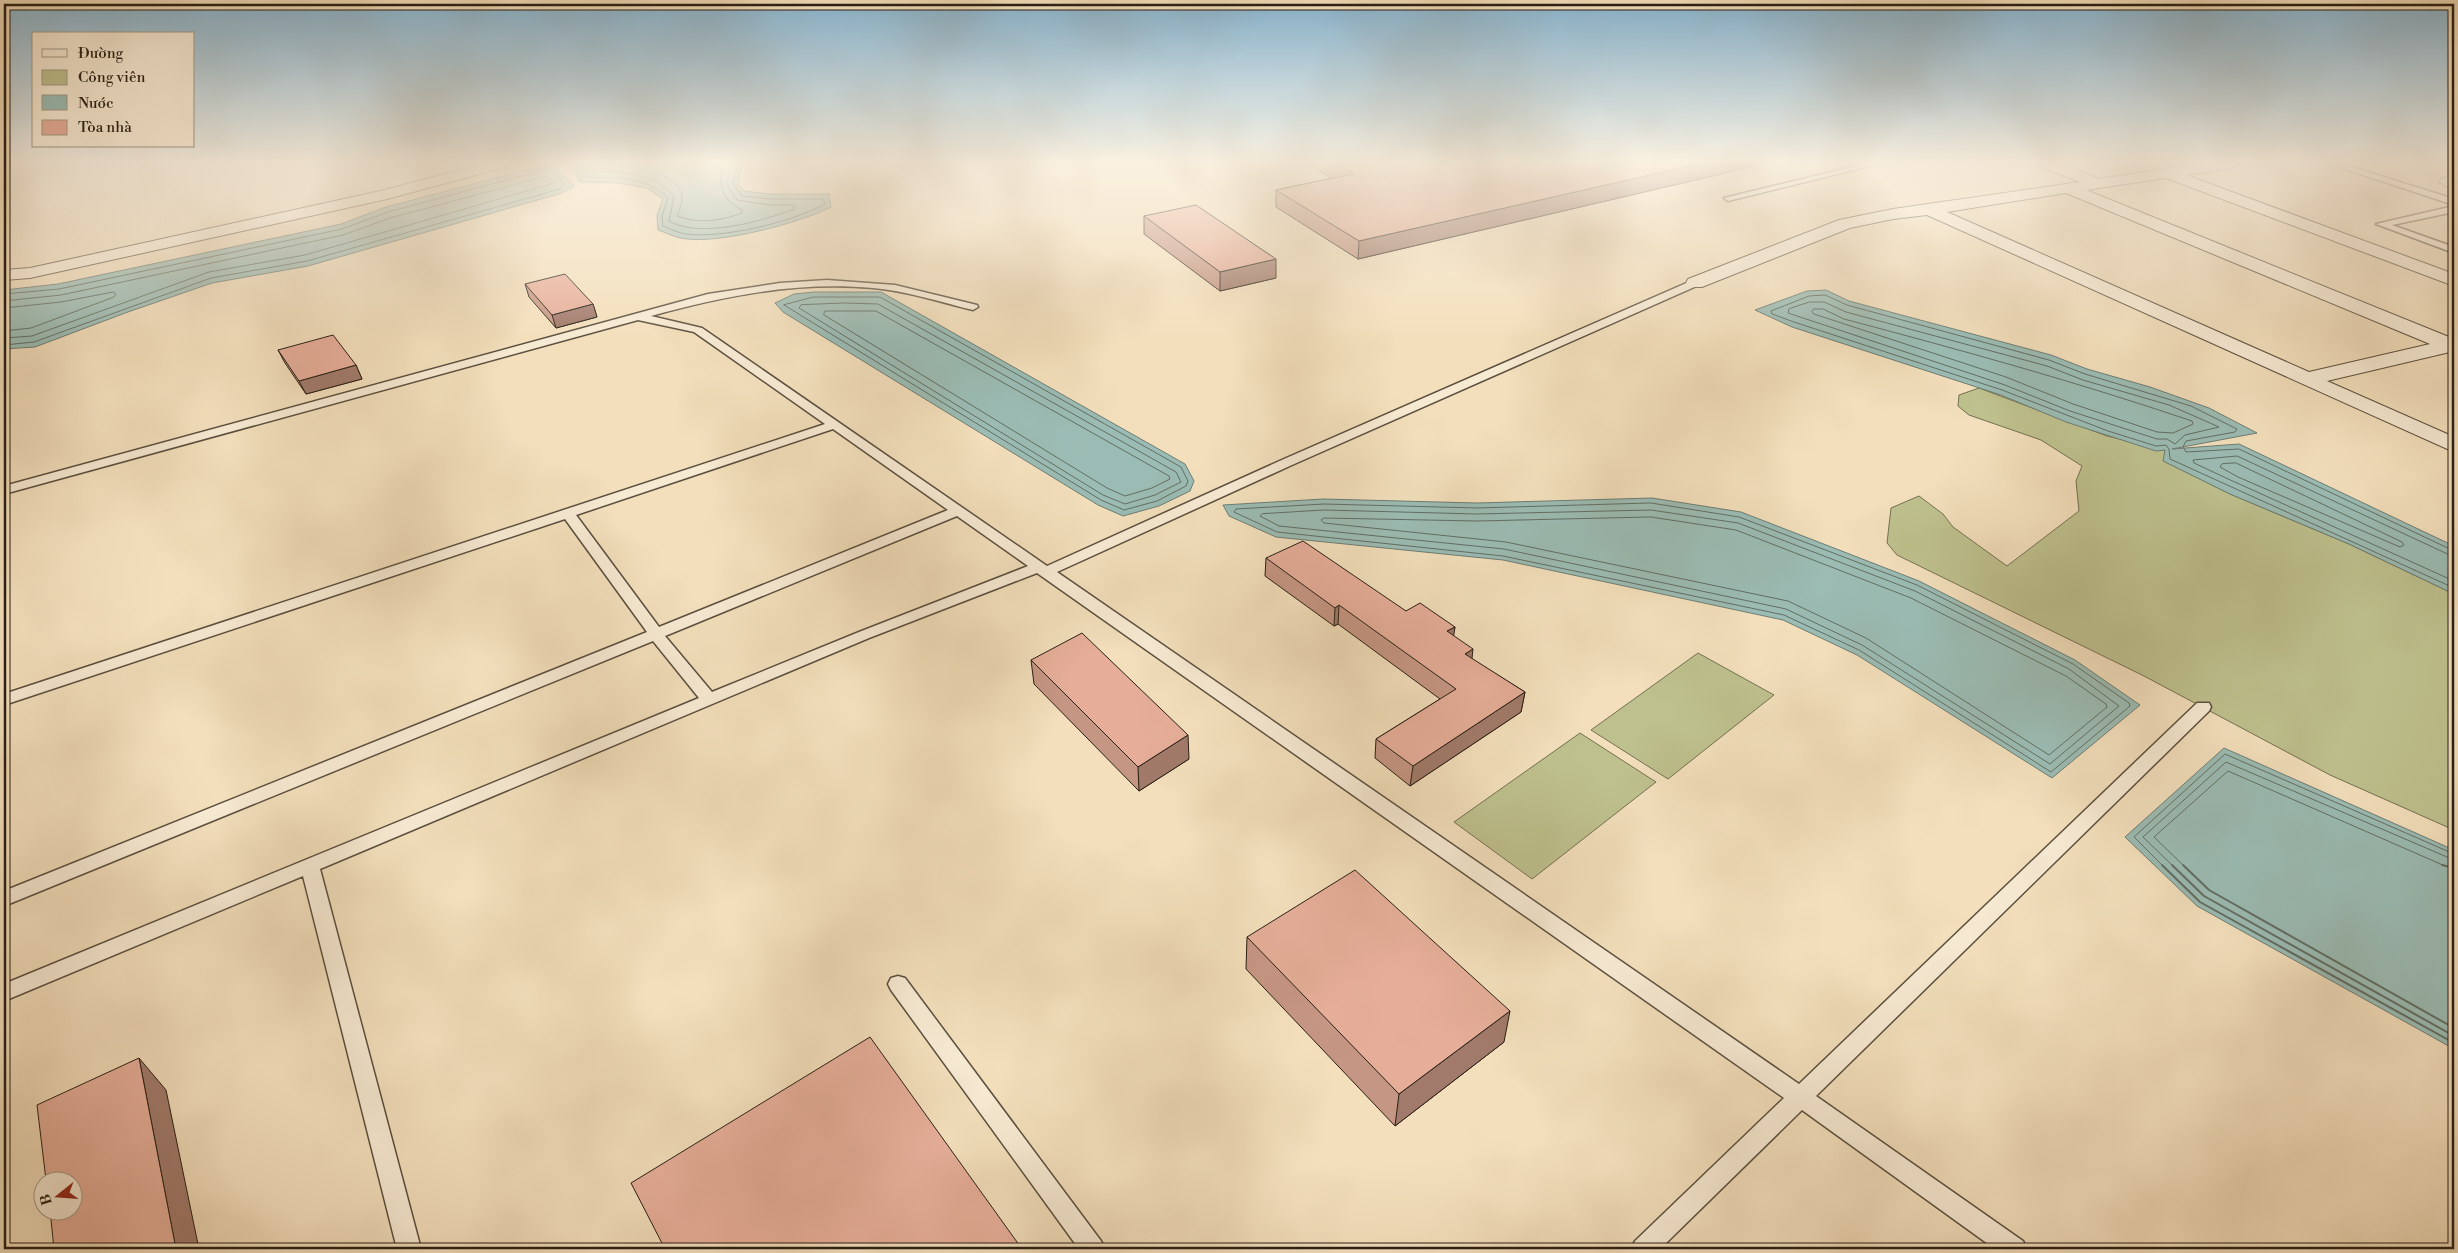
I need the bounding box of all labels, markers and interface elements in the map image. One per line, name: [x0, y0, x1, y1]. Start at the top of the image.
legend: [32, 32, 195, 148]
text: Đường: [78, 44, 124, 63]
text: Công viên: [78, 68, 146, 87]
text: Nước: [78, 94, 114, 113]
text: Tòa nhà: [78, 118, 132, 137]
north arrow: [32, 1170, 82, 1220]
text: B: [36, 1192, 57, 1207]

